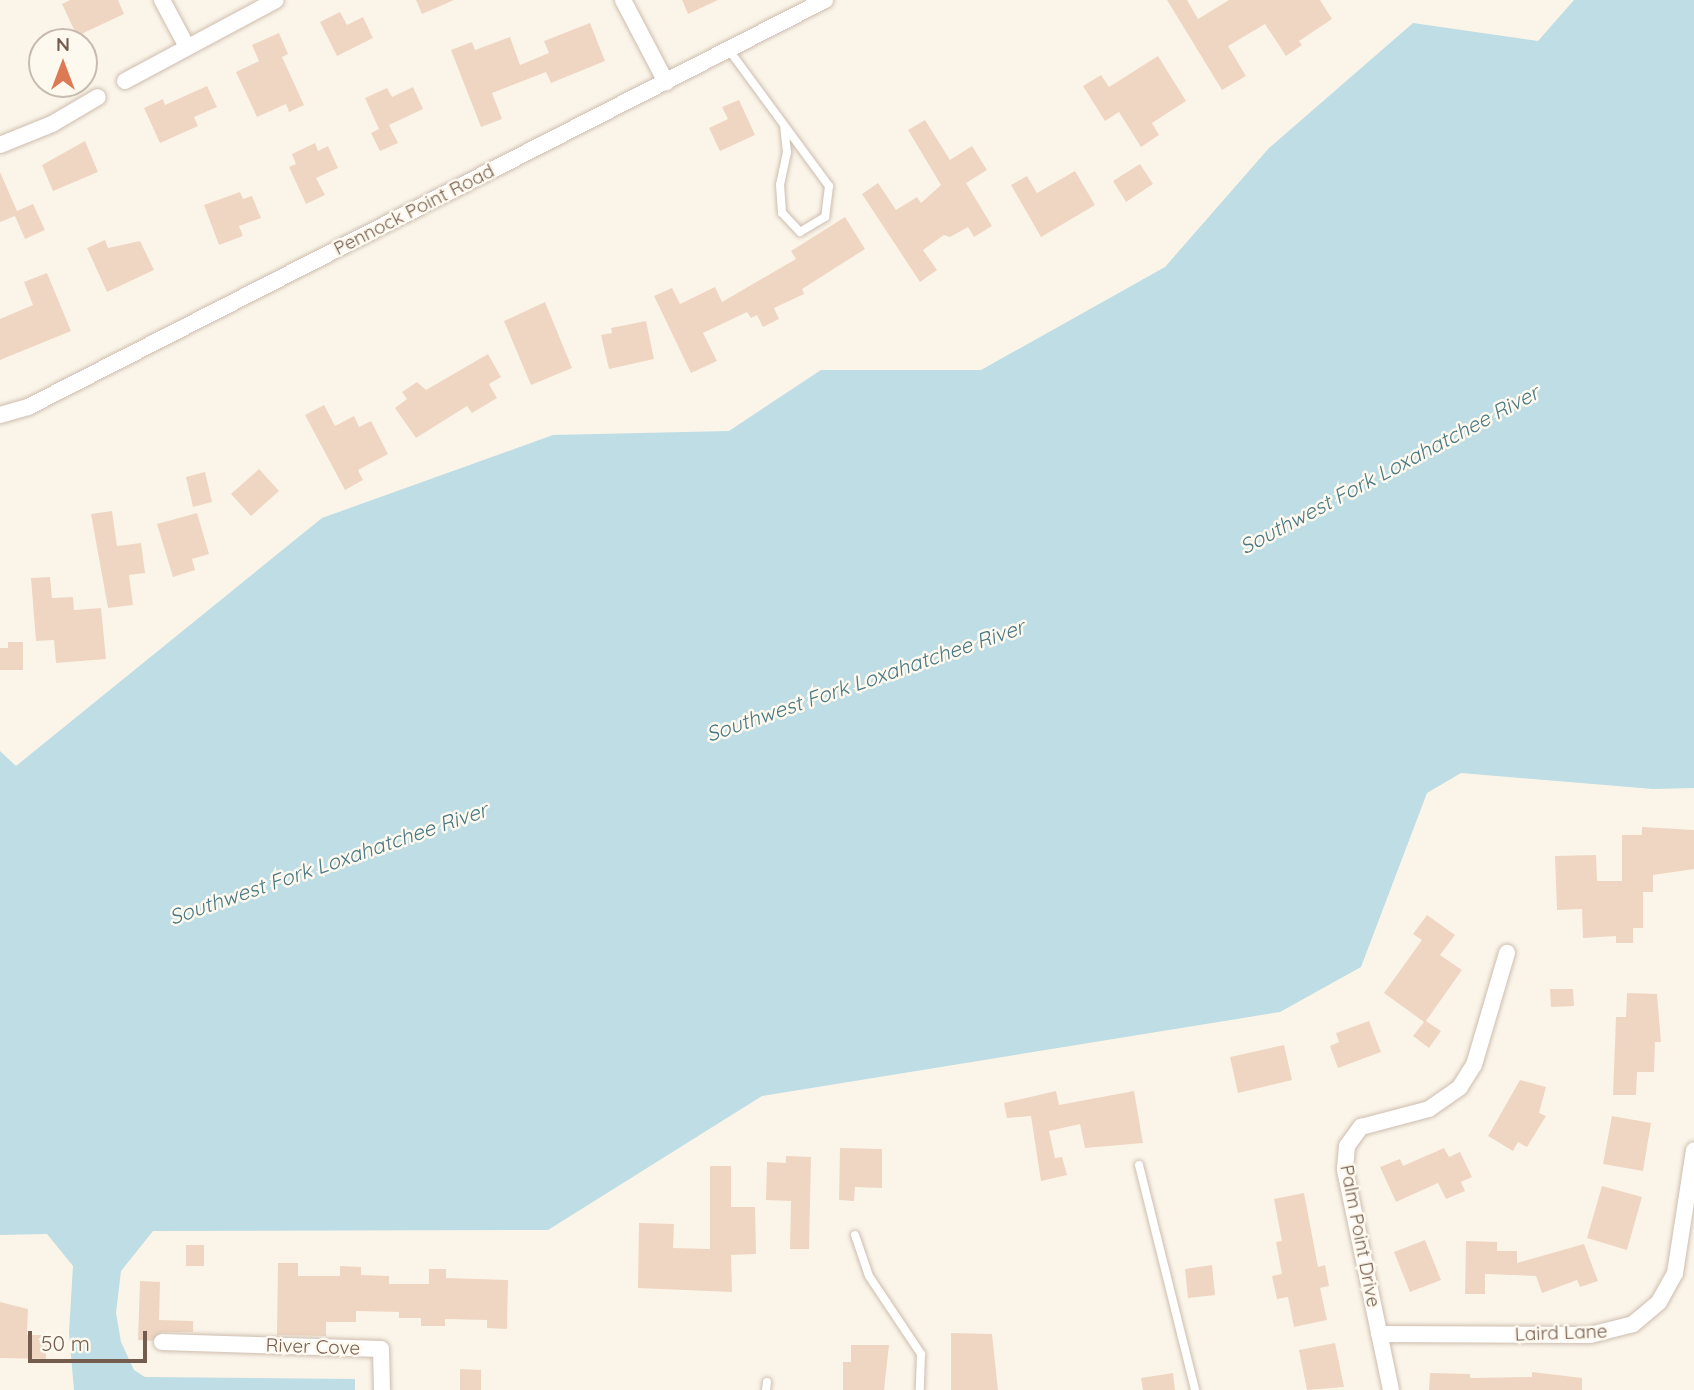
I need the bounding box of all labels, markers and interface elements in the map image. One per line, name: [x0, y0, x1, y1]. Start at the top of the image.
north arrow: [28, 28, 98, 98]
text: N: [56, 32, 70, 56]
street label: Pennock Point Road: [330, 160, 498, 260]
water label: Southwest Fork Loxahatchee River: [1235, 379, 1543, 559]
water label: Southwest Fork Loxahatchee River: [702, 614, 1028, 746]
water label: Southwest Fork Loxahatchee River: [165, 797, 491, 929]
street label: Palm Point Drive: [1335, 1163, 1385, 1309]
scale bar: [32, 1316, 150, 1360]
street label: Laird Lane: [1514, 1320, 1608, 1346]
text: 50 m: [41, 1330, 90, 1356]
street label: River Cove: [265, 1334, 361, 1360]

